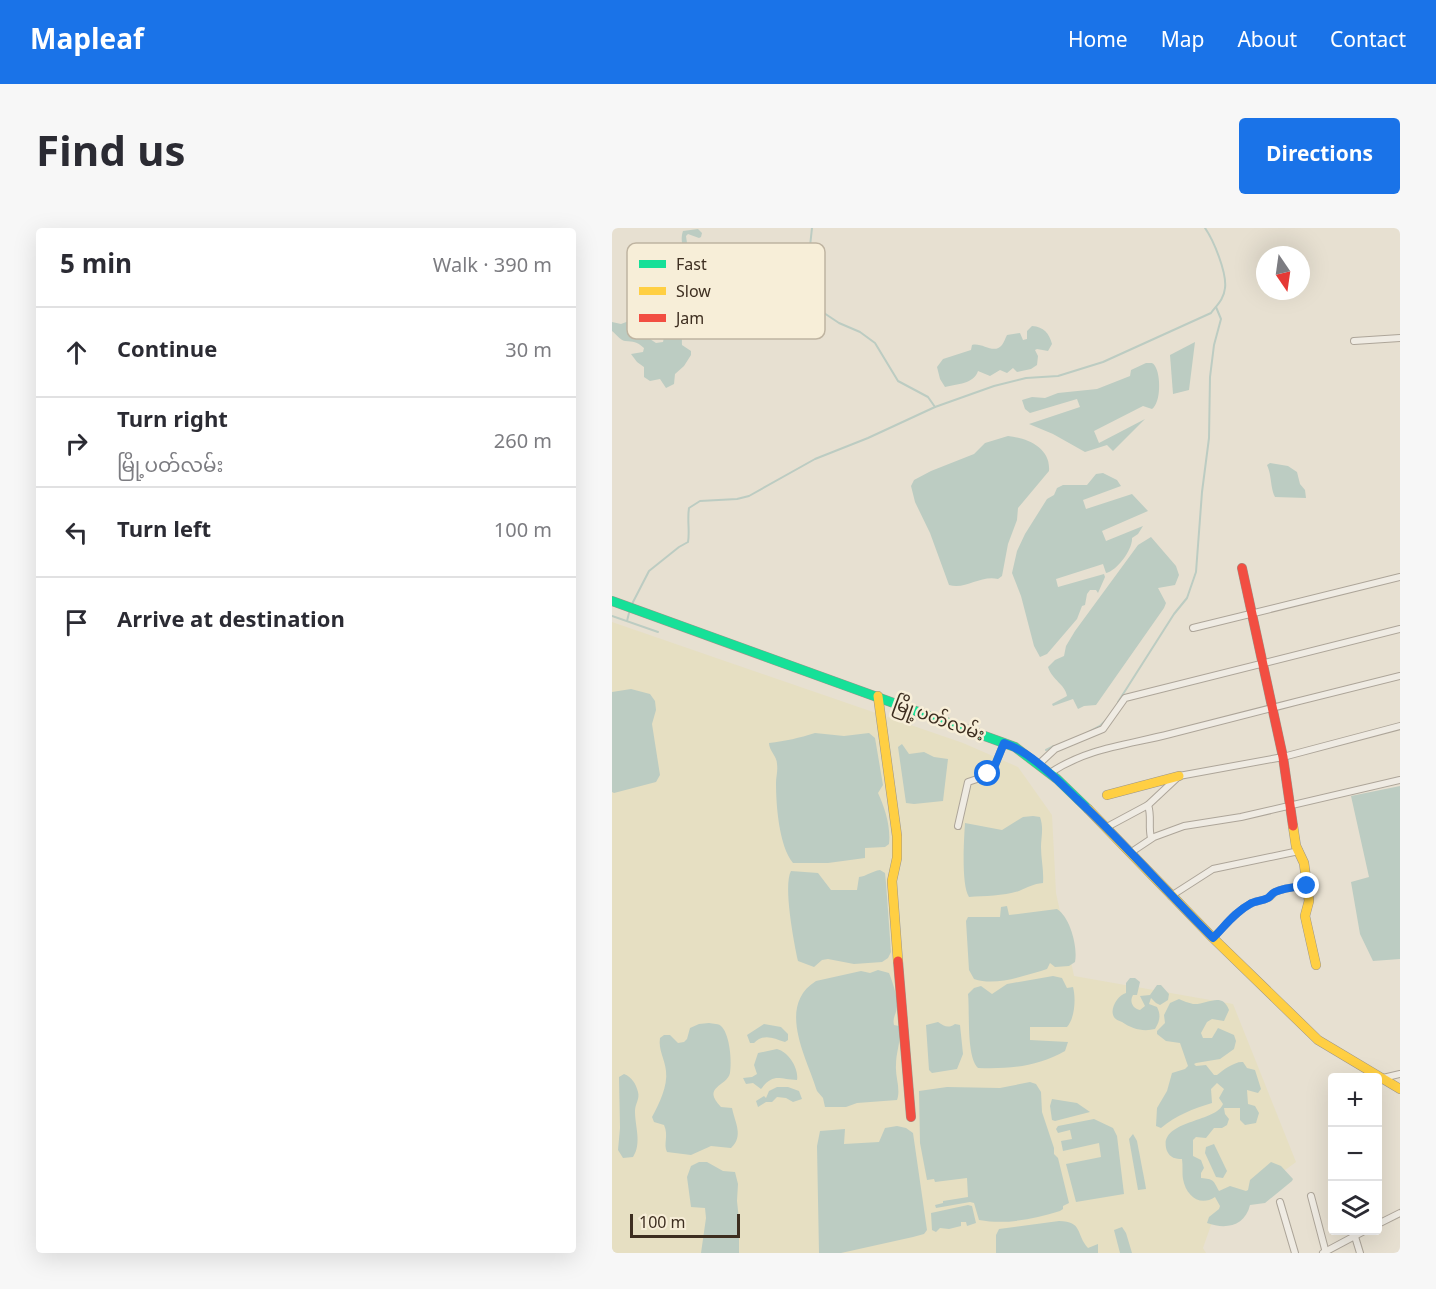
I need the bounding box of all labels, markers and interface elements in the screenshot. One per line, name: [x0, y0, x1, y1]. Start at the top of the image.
text: Mapleaf: [30, 12, 144, 73]
text: Home: [1068, 19, 1128, 65]
text: Map: [1161, 19, 1204, 65]
text: About: [1237, 19, 1297, 65]
text: Contact: [1330, 19, 1406, 65]
text: Find us: [36, 110, 185, 202]
button: Directions: [1239, 118, 1400, 194]
text: 5 min: [60, 239, 132, 295]
legend: [627, 243, 825, 339]
text: Walk · 390 m: [433, 246, 552, 289]
north arrow: [1256, 246, 1310, 300]
text: Fast: [676, 249, 707, 284]
text: Slow: [676, 276, 711, 311]
text: Jam: [674, 303, 704, 338]
text: Continue: [117, 328, 217, 376]
text: 30 m: [505, 331, 552, 374]
icon: ahead: [60, 336, 93, 369]
text: Turn right: [117, 398, 228, 446]
text: 260 m: [494, 422, 552, 465]
icon: right: [60, 427, 93, 460]
text: မြို့ပတ်လမ်း: [117, 446, 223, 489]
text: Turn left: [117, 508, 211, 556]
text: 100 m: [494, 511, 552, 554]
icon: left: [60, 516, 93, 549]
text: Arrive at destination: [117, 598, 345, 646]
icon: arrive: [60, 606, 93, 639]
street label: မြို့ပတ်လမ်း: [887, 686, 990, 755]
route start: [974, 760, 1000, 786]
route end: [1293, 872, 1319, 898]
map controls: [1328, 1073, 1382, 1235]
button: +: [1328, 1073, 1382, 1127]
button: −: [1328, 1127, 1382, 1181]
button: layers: [1328, 1181, 1382, 1235]
text: 100 m: [639, 1207, 686, 1242]
scale bar: [630, 1211, 740, 1238]

